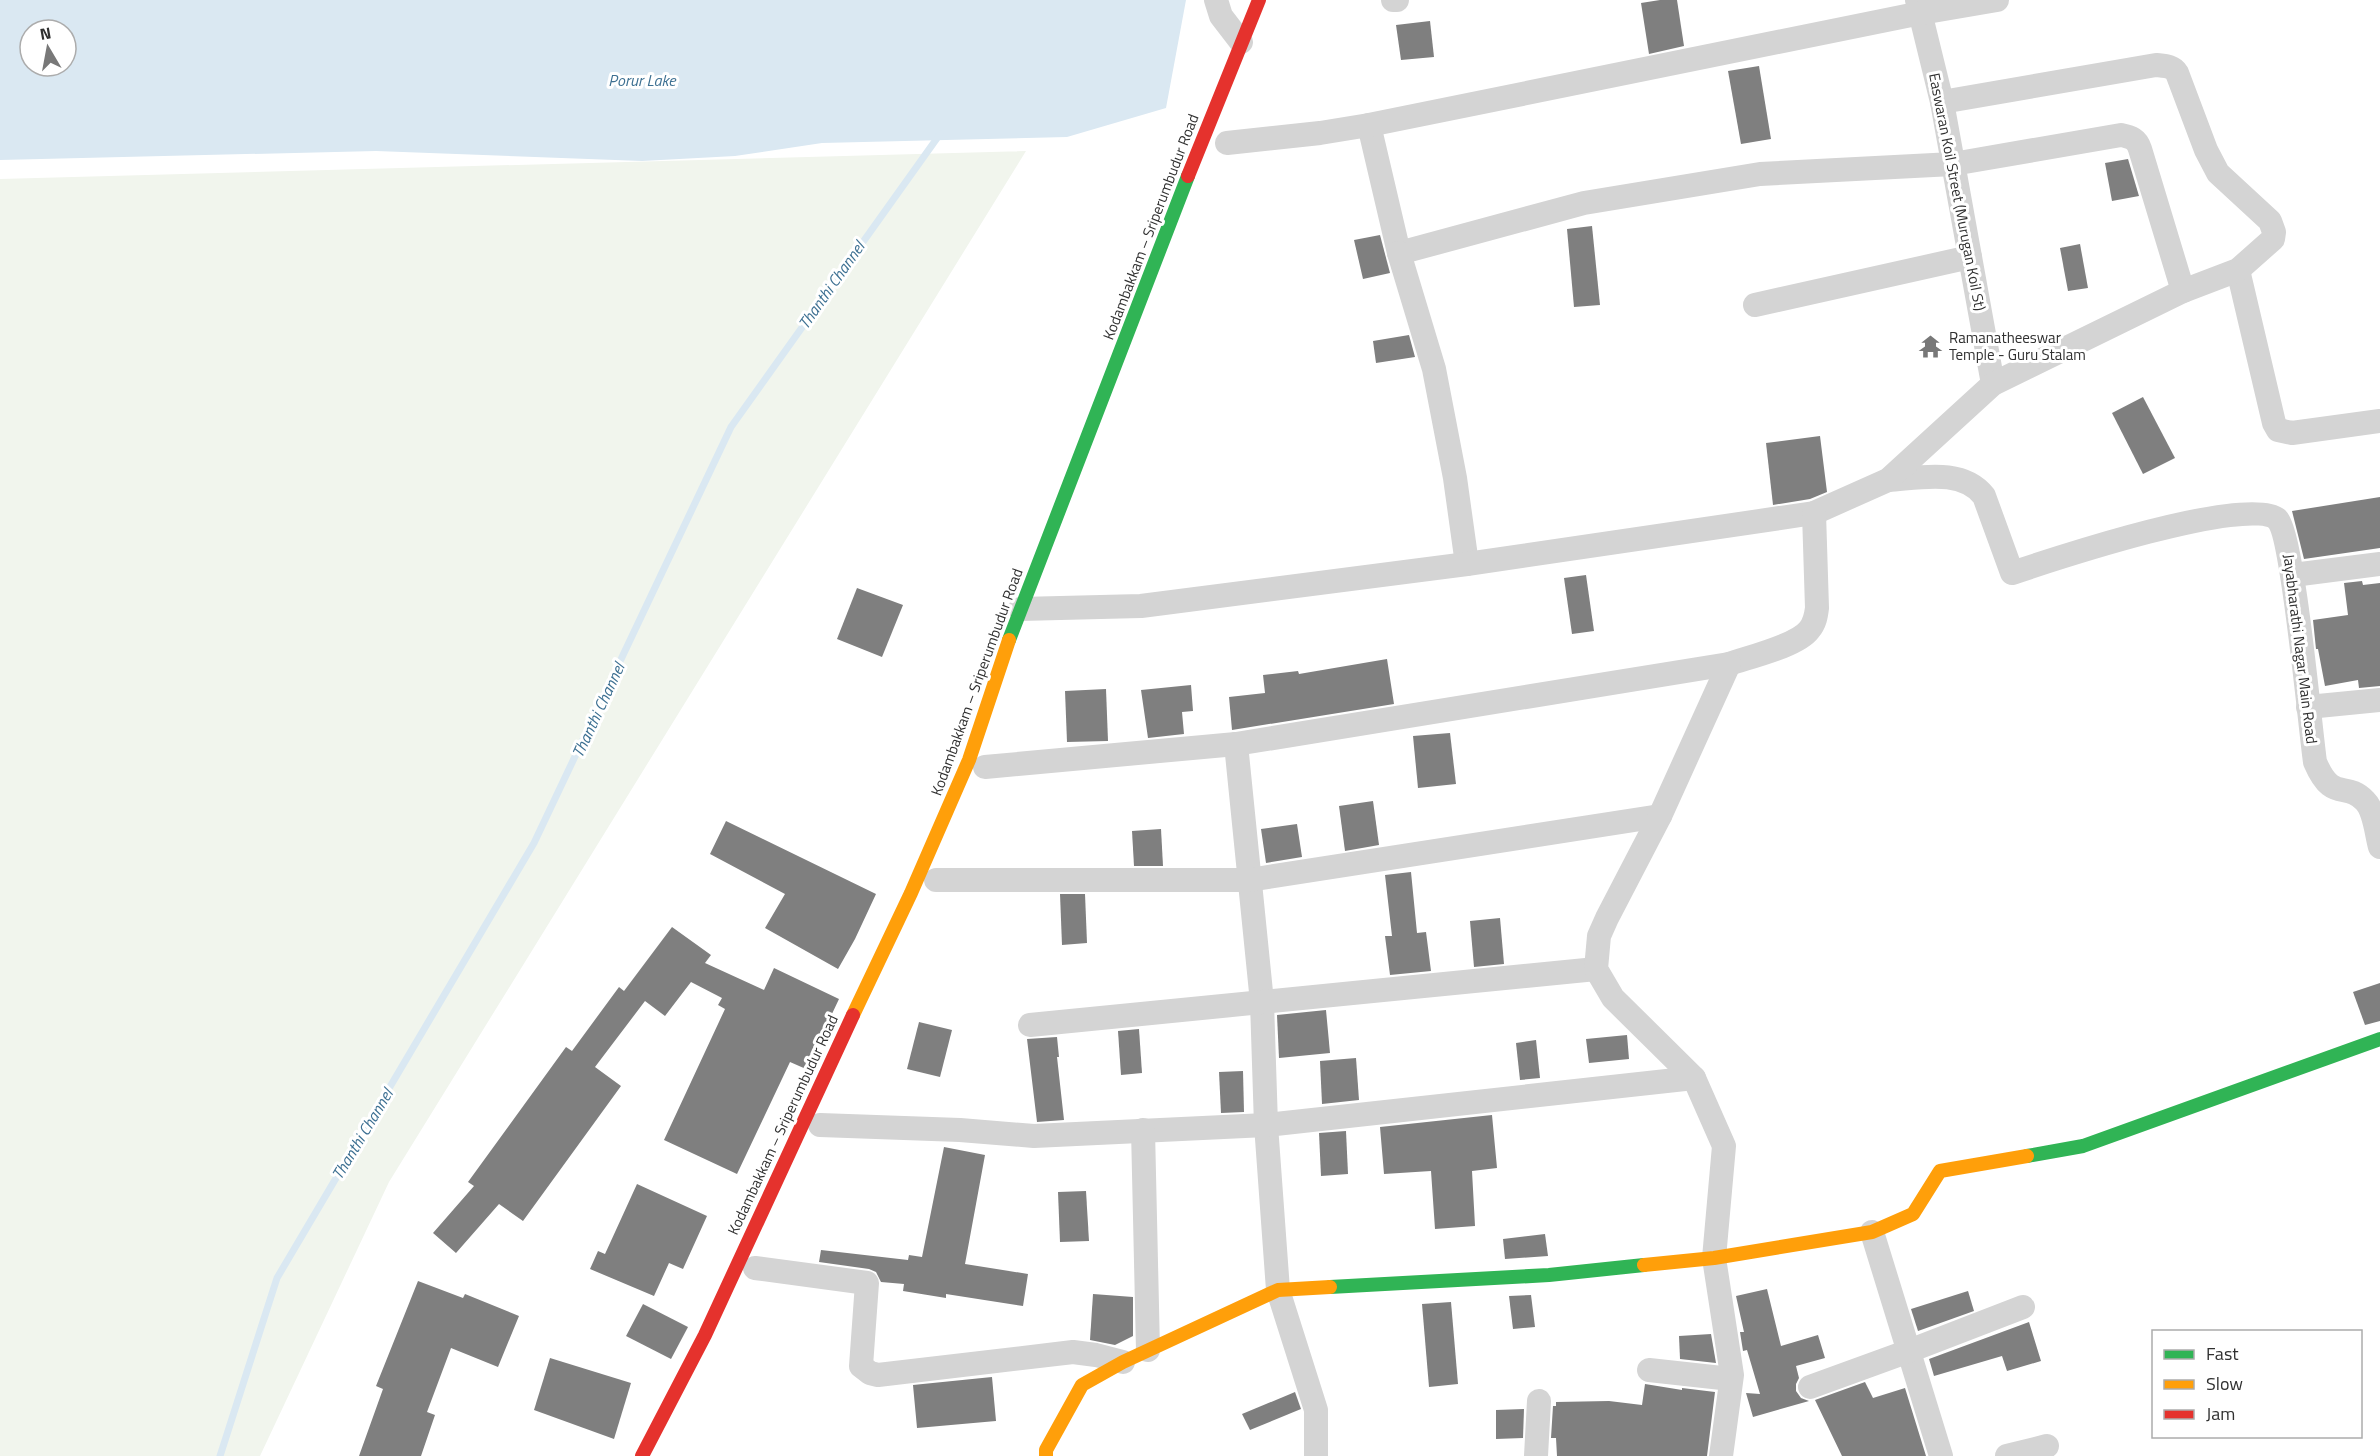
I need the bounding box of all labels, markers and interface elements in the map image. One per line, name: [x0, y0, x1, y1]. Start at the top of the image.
north arrow: [18, 18, 78, 78]
text: N: [38, 20, 53, 46]
water label: Porur Lake: [608, 68, 677, 92]
street label: Easwaran Koil Street (Murugan Koil St): [1923, 71, 1992, 313]
street label: Kodambakkam – Sriperumbudur Road: [1097, 110, 1204, 343]
water label: Thanthi Channel: [792, 235, 871, 334]
place label: Ramanatheeswar Temple - Guru Stalam: [1949, 326, 2086, 366]
temple icon: Ramanatheeswar Temple - Guru Stalam: [1918, 334, 1944, 360]
street label: Jayabharathi Nagar Main Road: [2277, 553, 2324, 745]
street label: Kodambakkam – Sriperumbudur Road: [925, 565, 1028, 799]
water label: Thanthi Channel: [566, 657, 631, 761]
street label: Kodambakkam – Sriperumbudur Road: [721, 1011, 844, 1239]
water label: Thanthi Channel: [325, 1083, 399, 1184]
legend: [2152, 1330, 2362, 1438]
text: Fast: [2206, 1340, 2239, 1367]
text: Slow: [2206, 1370, 2243, 1397]
text: Jam: [2206, 1400, 2235, 1427]

